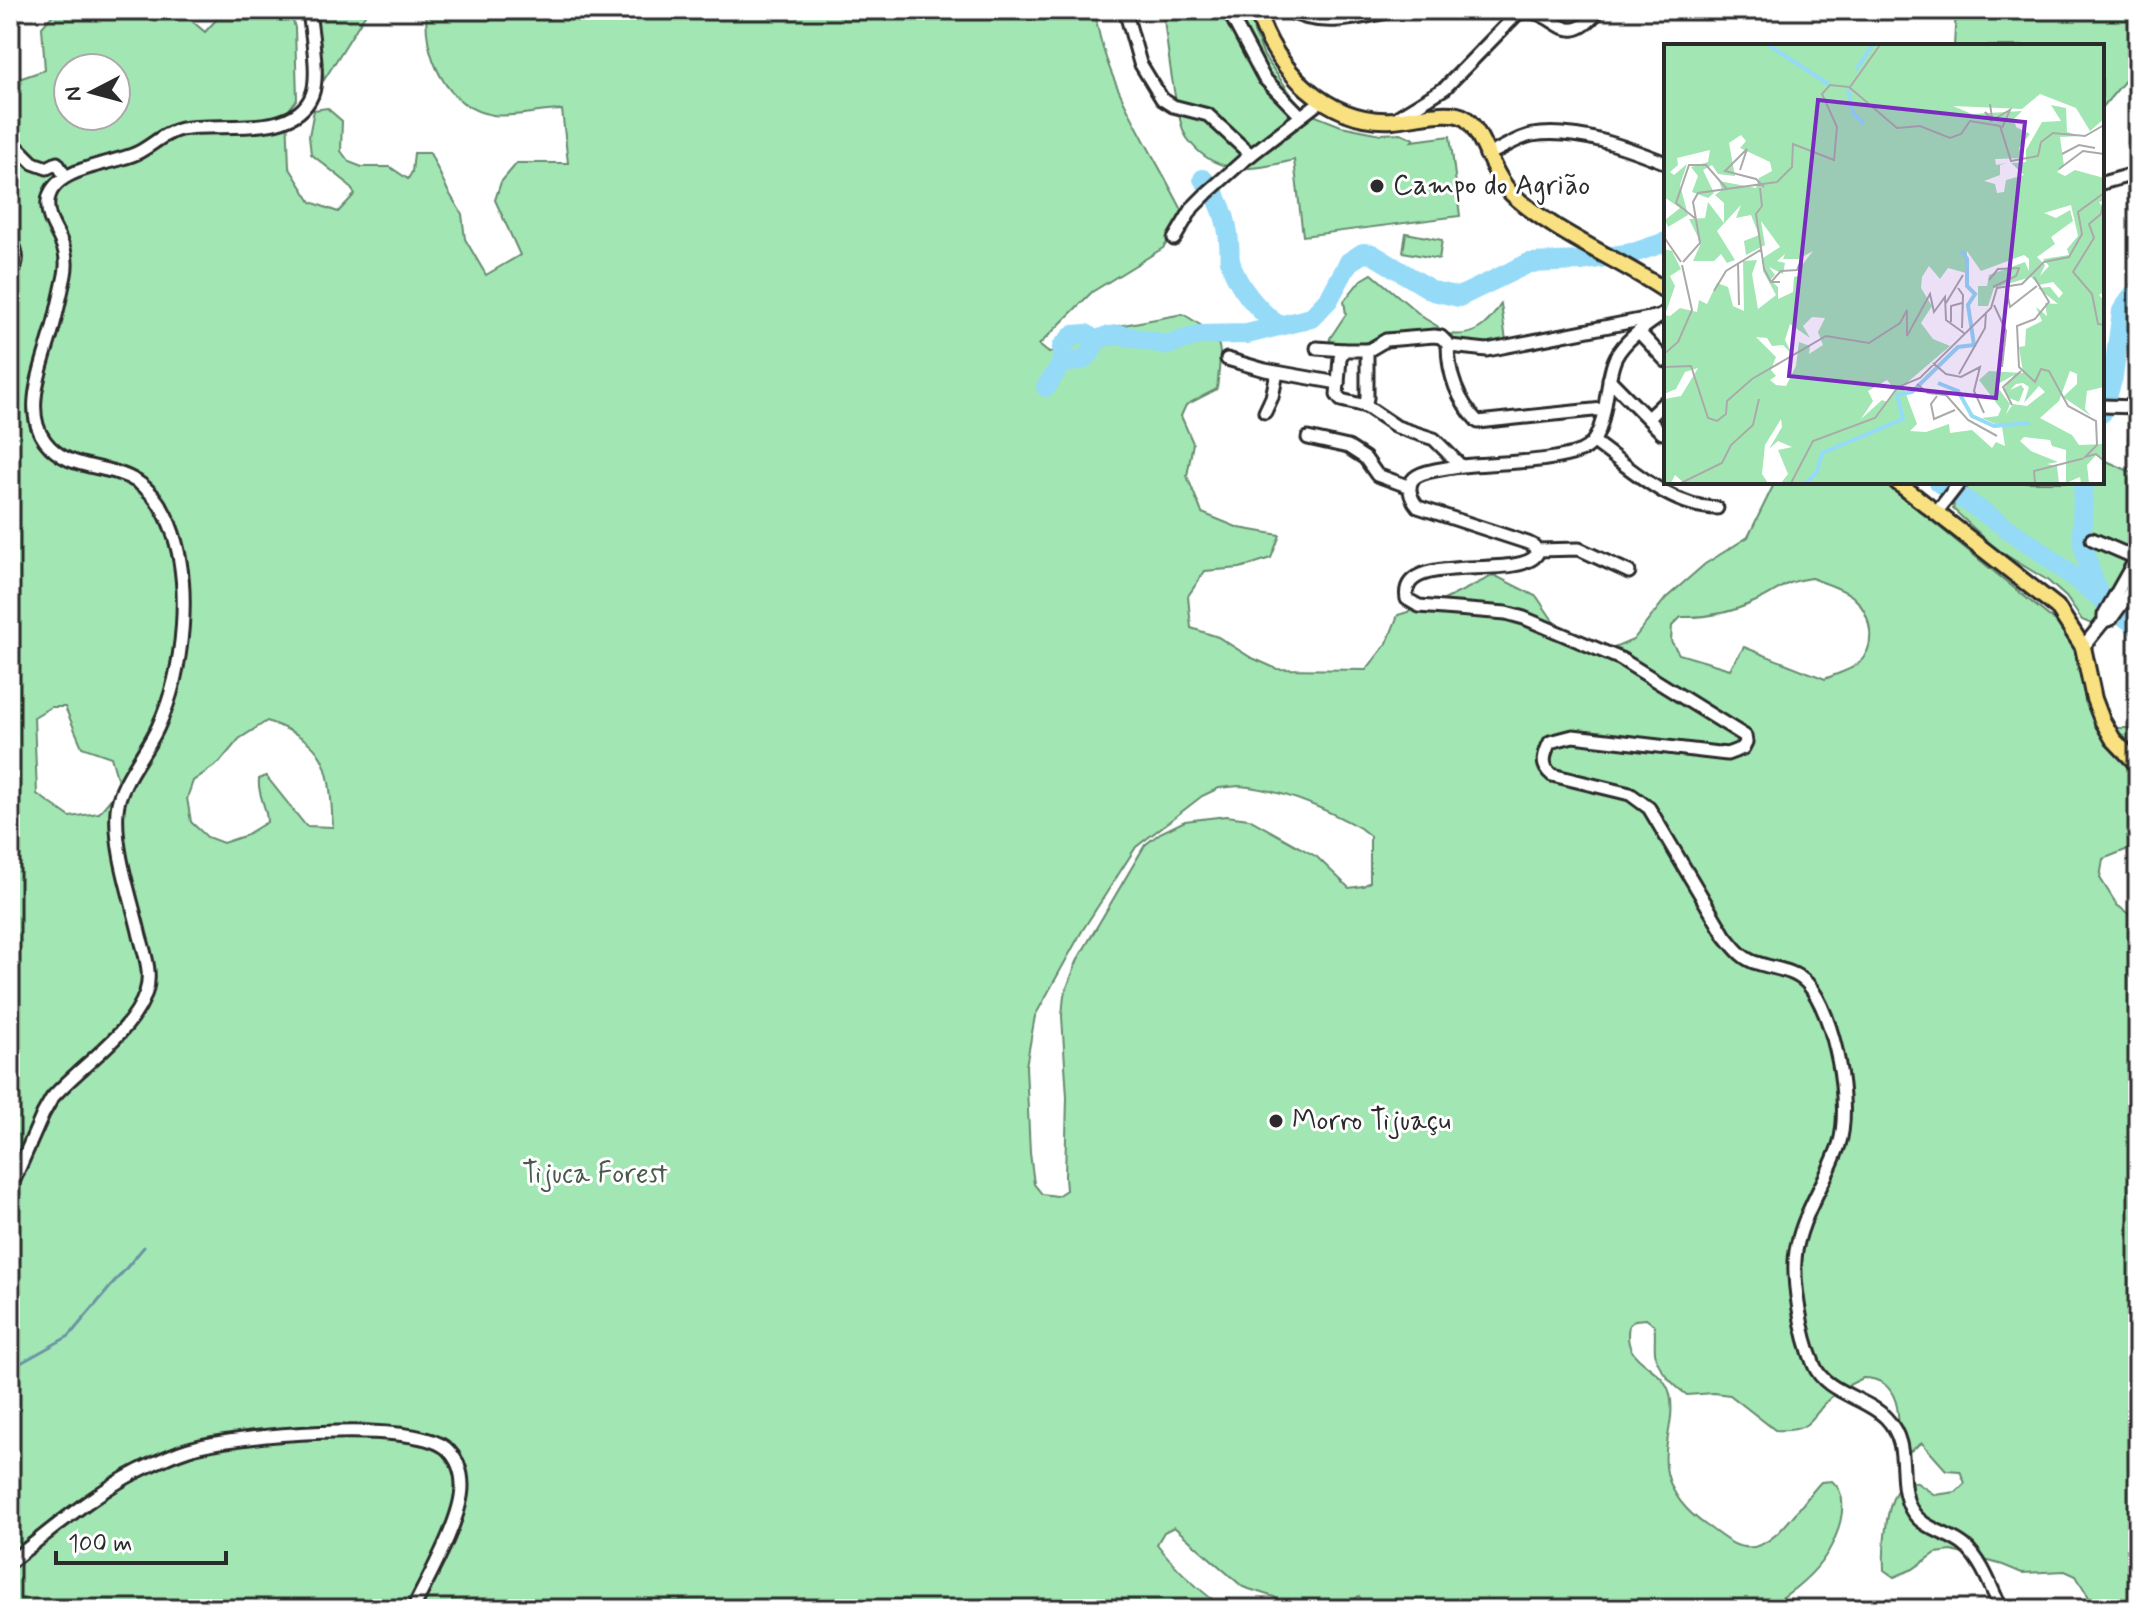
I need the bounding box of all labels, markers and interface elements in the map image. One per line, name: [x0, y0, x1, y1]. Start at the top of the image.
inset map: [1664, 44, 2104, 484]
north arrow: [52, 52, 132, 132]
text: N: [59, 85, 89, 103]
place label: Campo do Agrião: [1393, 168, 1590, 205]
marker: Campo do Agrião: [1368, 177, 1386, 195]
place label: Morro Tijuaçu: [1292, 1103, 1451, 1140]
marker: Morro Tijuaçu: [1267, 1112, 1285, 1130]
park label: Tijuca Forest: [522, 1156, 669, 1193]
scale bar: [56, 1515, 226, 1565]
text: 100 m: [68, 1529, 132, 1560]

